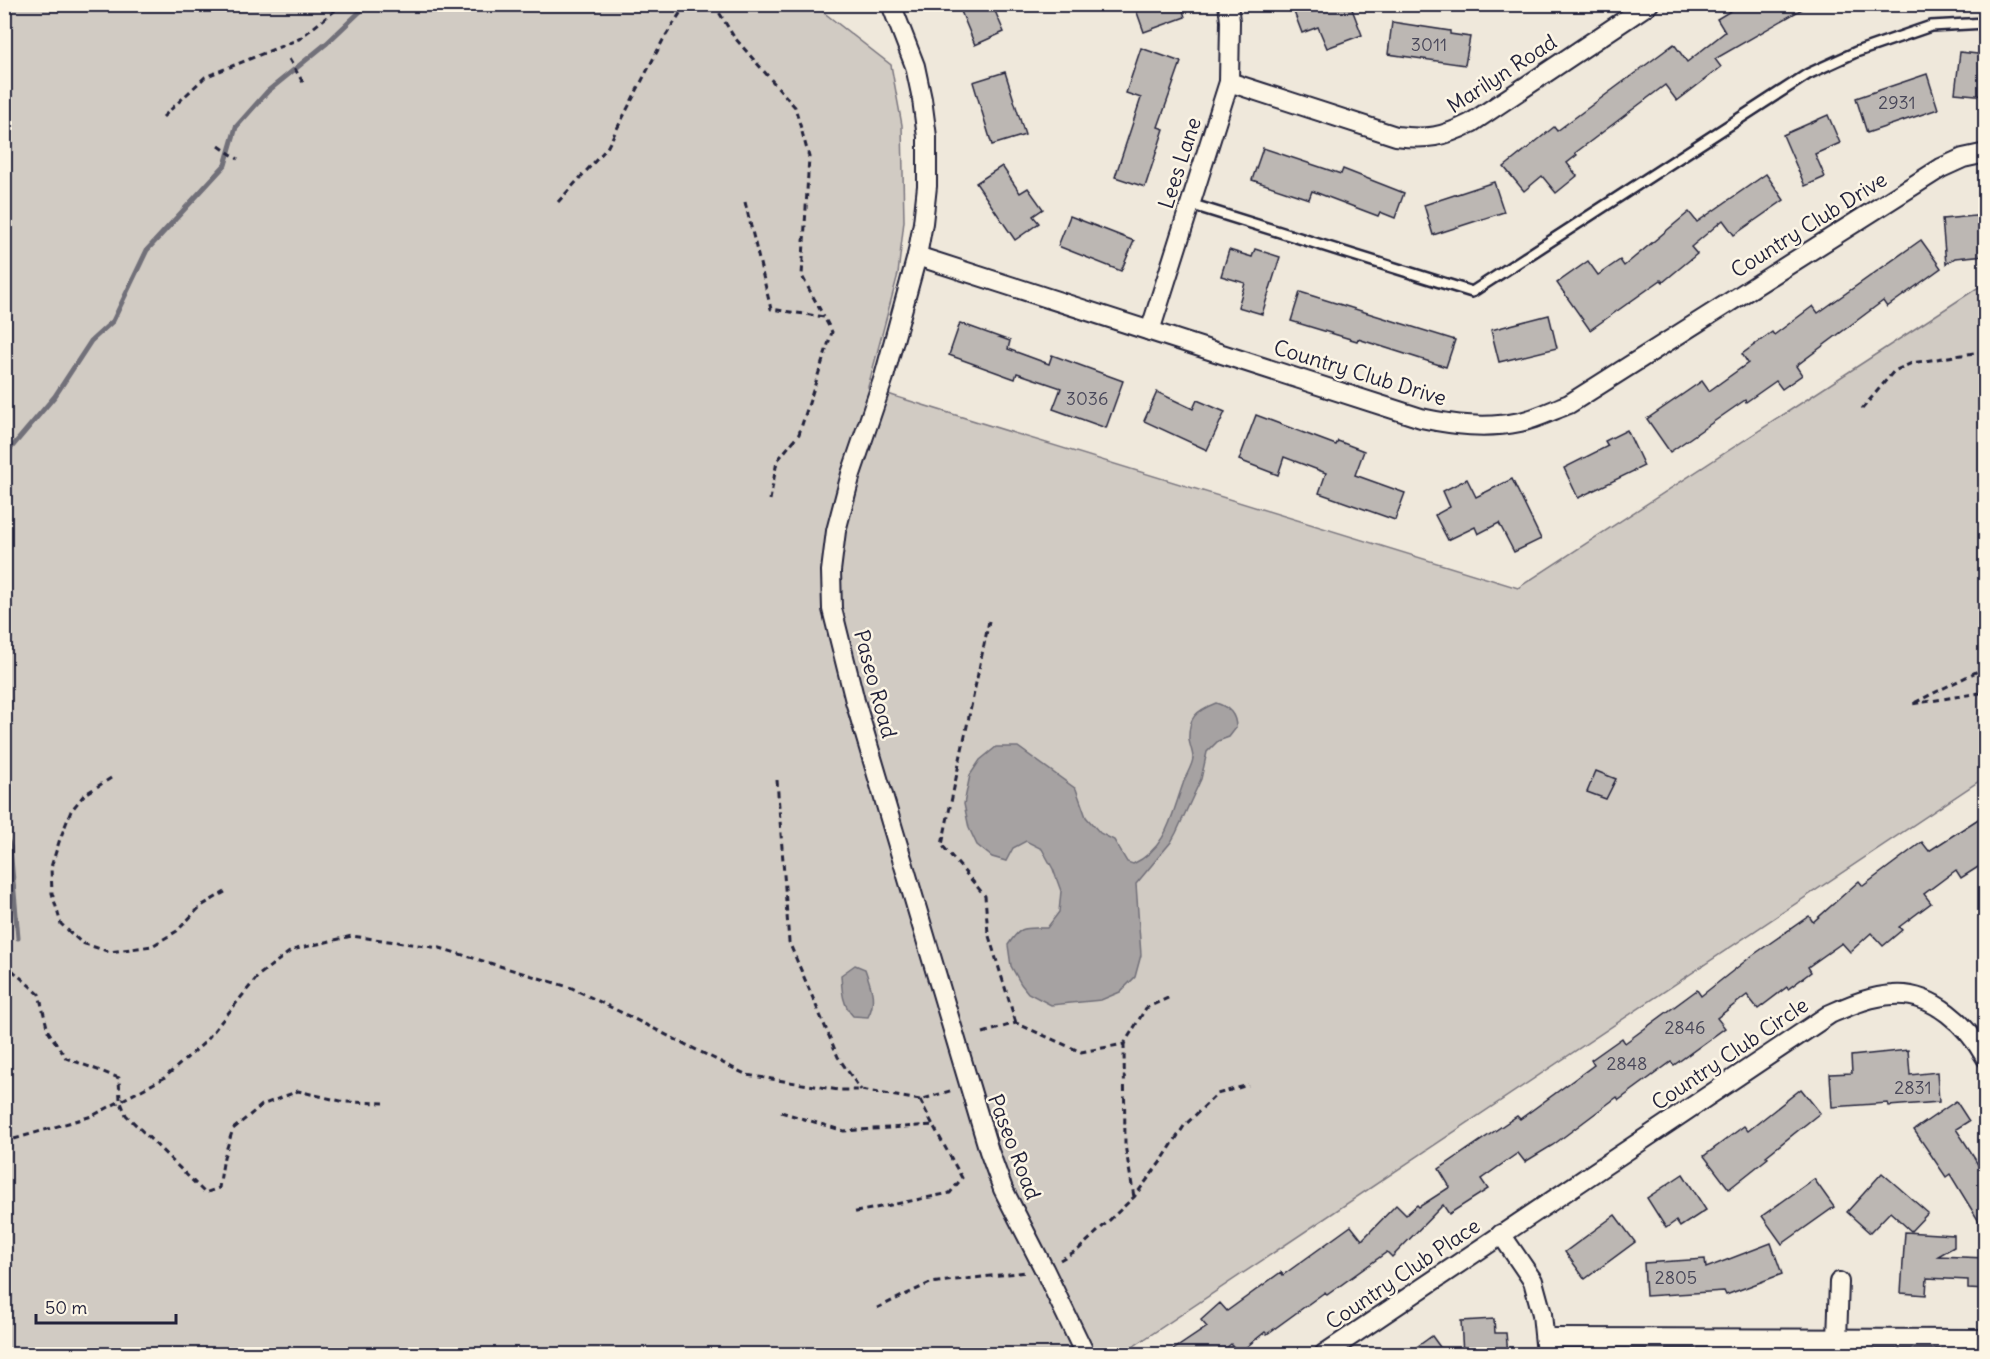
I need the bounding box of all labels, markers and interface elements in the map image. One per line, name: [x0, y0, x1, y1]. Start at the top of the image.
street label: Marilyn Road: [1442, 28, 1562, 119]
house number: 3011: [1411, 33, 1447, 56]
house number: 2931: [1878, 91, 1916, 114]
street label: Lees Lane: [1152, 114, 1207, 212]
street label: Country Club Drive: [1726, 166, 1892, 284]
street label: Country Club Drive: [1270, 333, 1450, 412]
house number: 3036: [1066, 387, 1108, 410]
street label: Paseo Road: [848, 627, 903, 741]
street label: Country Club Circle: [1646, 991, 1813, 1116]
house number: 2846: [1664, 1016, 1706, 1039]
house number: 2848: [1606, 1052, 1648, 1075]
house number: 2831: [1894, 1076, 1932, 1099]
street label: Paseo Road: [982, 1090, 1047, 1203]
street label: Country Club Place: [1320, 1212, 1485, 1335]
house number: 2805: [1655, 1266, 1697, 1289]
scale bar: [36, 1287, 176, 1325]
text: 50 m: [45, 1296, 87, 1319]

